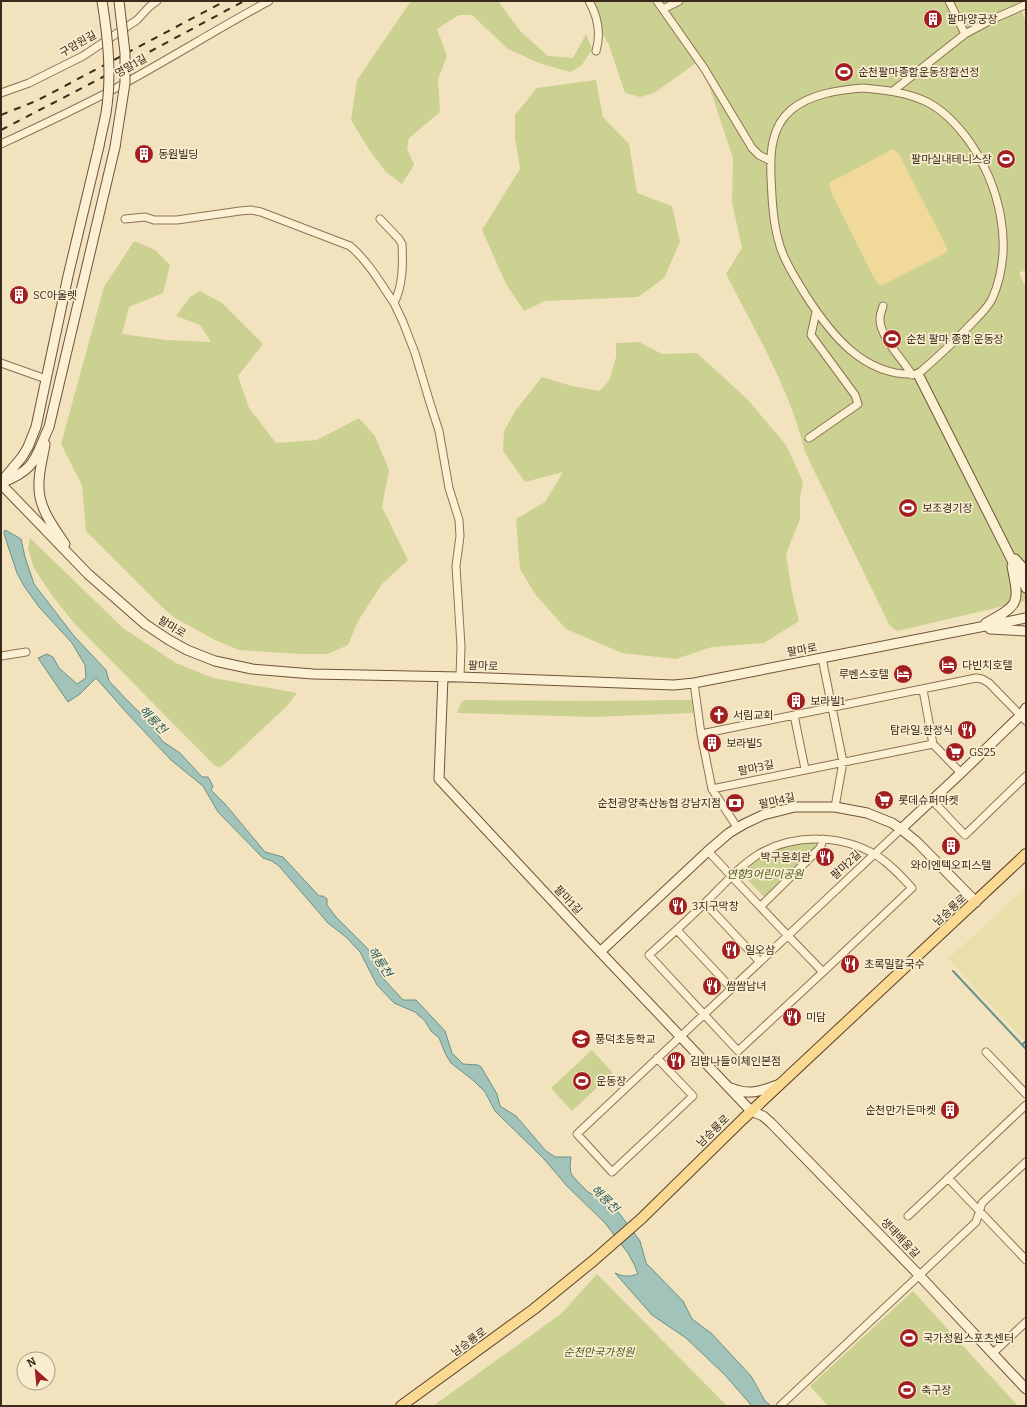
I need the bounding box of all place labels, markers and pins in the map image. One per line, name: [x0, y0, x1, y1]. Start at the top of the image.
building icon: 팔마양궁장: [922, 8, 944, 30]
place label: 팔마양궁장: [947, 13, 998, 26]
sports icon: 순천팔마종합운동장환선정: [833, 61, 855, 83]
place label: 순천팔마종합운동장환선정: [858, 66, 979, 79]
building icon: 동원빌딩: [133, 143, 155, 165]
place label: 동원빌딩: [158, 148, 198, 161]
sports icon: 팔마실내테니스장: [995, 148, 1017, 170]
place label: 팔마실내테니스장: [911, 153, 992, 166]
building icon: SC아울렛: [8, 284, 30, 306]
place label: SC아울렛: [33, 289, 77, 302]
sports icon: 순천 팔마 종합 운동장: [881, 328, 903, 350]
place label: 순천 팔마 종합 운동장: [906, 333, 1004, 346]
sports icon: 보조경기장: [897, 497, 919, 519]
place label: 보조경기장: [922, 502, 973, 515]
hotel icon: 다빈치호텔: [937, 654, 959, 676]
place label: 다빈치호텔: [962, 659, 1013, 672]
hotel icon: 루벤스호텔: [892, 663, 914, 685]
place label: 루벤스호텔: [838, 668, 889, 681]
building icon: 보라빌1: [785, 690, 807, 712]
place label: 보라빌1: [810, 695, 845, 708]
church icon: 서림교회: [708, 704, 730, 726]
place label: 서림교회: [733, 709, 773, 722]
restaurant icon: 탐라일.한정식: [956, 719, 978, 741]
place label: 탐라일.한정식: [890, 724, 953, 737]
building icon: 보라빌5: [701, 732, 723, 754]
place label: 보라빌5: [726, 737, 762, 750]
supermarket icon: GS25: [944, 741, 966, 763]
place label: GS25: [969, 746, 996, 759]
supermarket icon: 롯데슈퍼마켓: [873, 789, 895, 811]
bank icon: 순천광양축산농협 강남지점: [724, 792, 746, 814]
place label: 롯데슈퍼마켓: [898, 794, 959, 807]
place label: 순천광양축산농협 강남지점: [597, 797, 721, 810]
building icon: 와이엔텍오피스텔: [940, 835, 962, 857]
restaurant icon: 박구윤회관: [814, 846, 836, 868]
place label: 박구윤회관: [760, 851, 811, 864]
place label: 와이엔텍오피스텔: [911, 859, 991, 872]
restaurant icon: 3지구막창: [667, 895, 689, 917]
place label: 3지구막창: [692, 900, 739, 913]
restaurant icon: 일오삼: [720, 939, 742, 961]
place label: 일오삼: [745, 944, 775, 957]
restaurant icon: 초록밀칼국수: [839, 953, 861, 975]
place label: 초록밀칼국수: [864, 958, 925, 971]
restaurant icon: 쌈쌈남녀: [701, 975, 723, 997]
place label: 쌈쌈남녀: [726, 980, 766, 993]
restaurant icon: 미담: [781, 1006, 803, 1028]
place label: 미담: [806, 1011, 826, 1024]
school or university icon: 풍덕초등학교: [570, 1028, 592, 1050]
place label: 풍덕초등학교: [595, 1033, 656, 1046]
restaurant icon: 김밥나들이체인본점: [665, 1050, 687, 1072]
place label: 김밥나들이체인본점: [690, 1055, 781, 1068]
sports icon: 운동장: [571, 1070, 593, 1092]
place label: 운동장: [596, 1075, 626, 1088]
building icon: 순천만가든마켓: [939, 1099, 961, 1121]
place label: 순천만가든마켓: [865, 1104, 936, 1117]
sports icon: 국가정원스포츠센터: [898, 1327, 920, 1349]
place label: 국가정원스포츠센터: [923, 1332, 1014, 1345]
sports icon: 축구장: [896, 1379, 918, 1401]
place label: 축구장: [921, 1384, 951, 1397]

